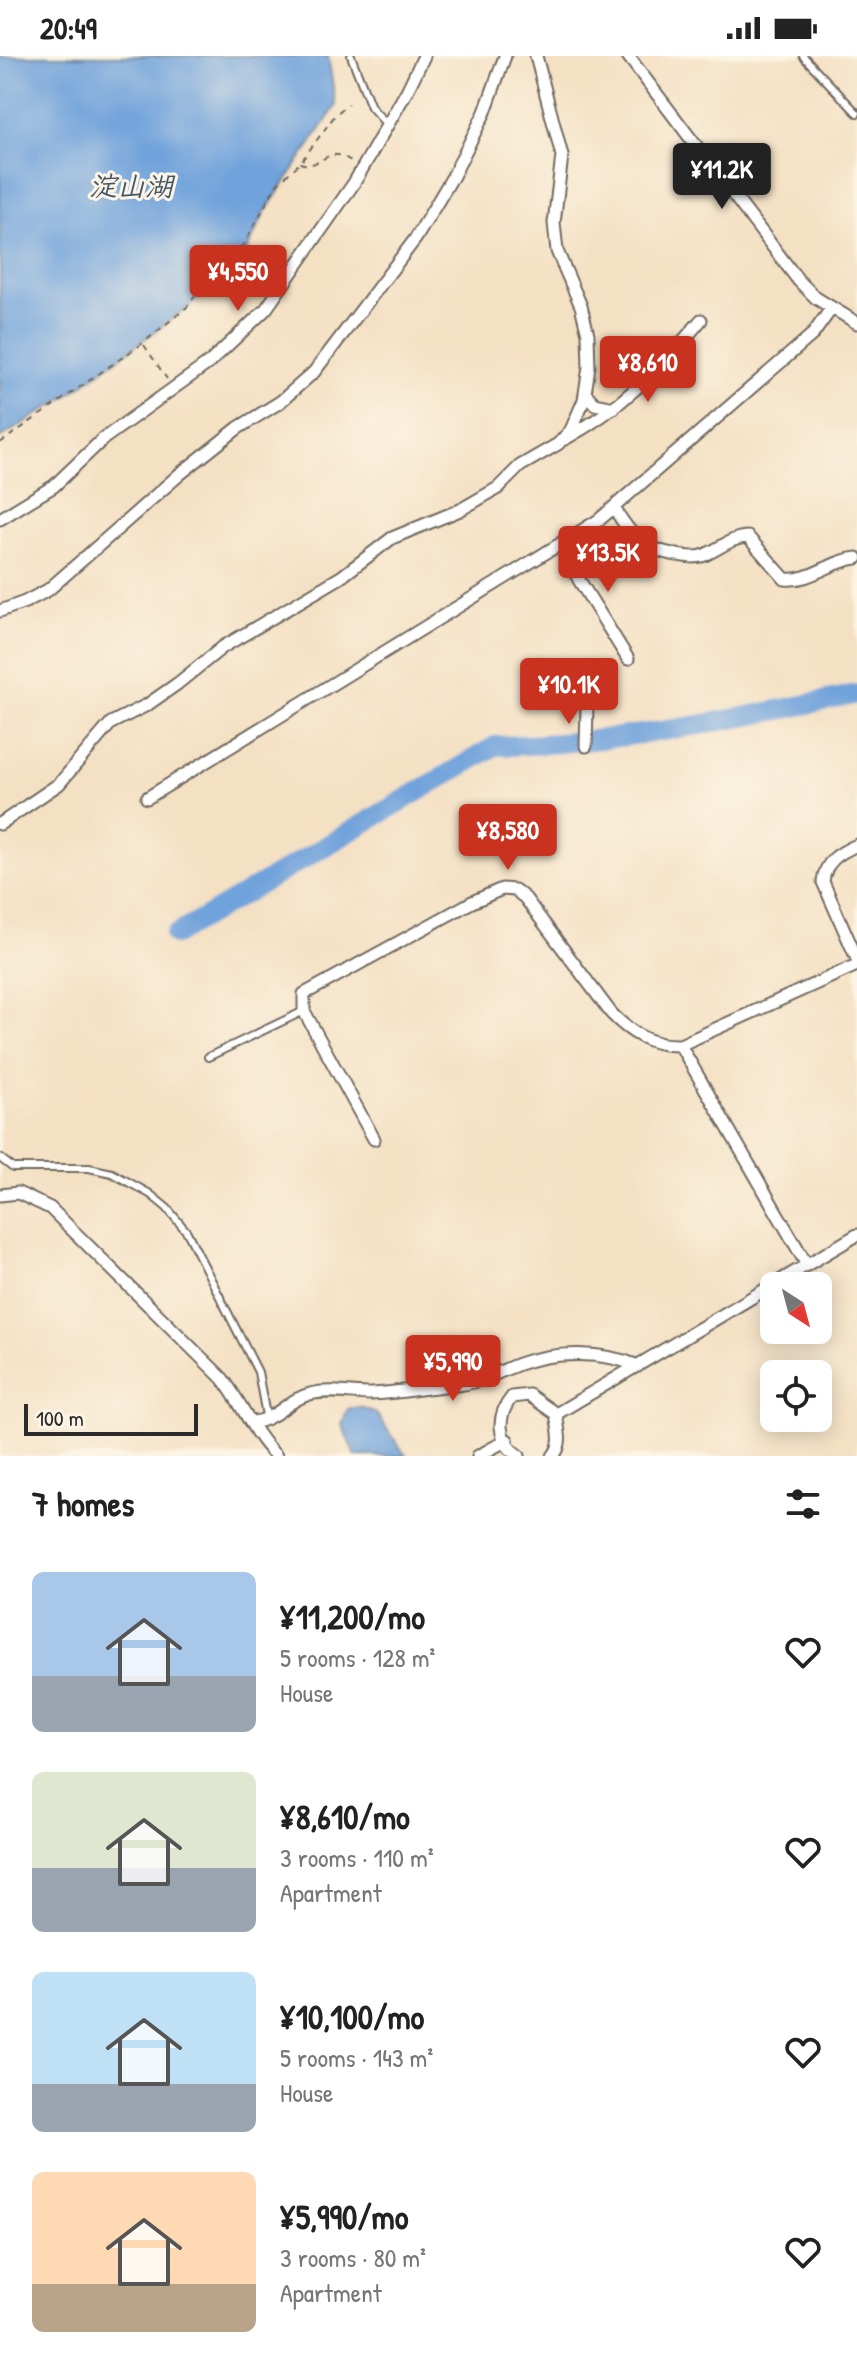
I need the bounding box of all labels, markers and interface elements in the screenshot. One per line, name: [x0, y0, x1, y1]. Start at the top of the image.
text: 20:49: [40, 8, 97, 48]
pin: ¥11.2K: [657, 143, 787, 211]
text: ¥11.2K: [691, 151, 753, 186]
water label: 淀山湖: [89, 167, 176, 205]
pin: ¥4,550: [173, 245, 303, 313]
text: ¥4,550: [208, 253, 268, 288]
pin: ¥8,610: [583, 336, 713, 404]
text: ¥8,610: [618, 344, 678, 379]
pin: ¥13.5K: [543, 526, 673, 594]
text: ¥13.5K: [576, 534, 640, 569]
pin: ¥10.1K: [504, 658, 634, 726]
text: ¥10.1K: [538, 666, 600, 701]
pin: ¥8,580: [443, 804, 573, 872]
text: ¥8,580: [477, 812, 539, 847]
north arrow: [760, 1272, 832, 1344]
map controls: [760, 1272, 832, 1432]
pin: ¥5,990: [388, 1335, 518, 1403]
text: ¥5,990: [423, 1343, 483, 1378]
button: locate: [760, 1360, 832, 1432]
scale bar: [24, 1400, 198, 1436]
text: 100 m: [36, 1403, 84, 1433]
text: 7 homes: [32, 1481, 134, 1527]
icon: filters: [781, 1482, 825, 1526]
text: ¥11,200/mo: [280, 1594, 425, 1640]
icon: home: [96, 1604, 192, 1700]
icon: heart: [781, 1630, 825, 1674]
text: 5 rooms · 128 m²: [280, 1640, 435, 1675]
text: House: [280, 1675, 333, 1710]
text: ¥8,610/mo: [280, 1794, 410, 1840]
icon: home: [96, 1804, 192, 1900]
icon: heart: [781, 1830, 825, 1874]
text: 3 rooms · 110 m²: [280, 1840, 434, 1875]
text: Apartment: [280, 1875, 382, 1910]
text: ¥10,100/mo: [280, 1994, 424, 2040]
icon: home: [96, 2004, 192, 2100]
icon: heart: [781, 2030, 825, 2074]
text: 5 rooms · 143 m²: [280, 2040, 433, 2075]
text: House: [280, 2075, 333, 2110]
text: ¥5,990/mo: [280, 2194, 408, 2240]
icon: home: [96, 2204, 192, 2300]
icon: heart: [781, 2230, 825, 2274]
text: 3 rooms · 80 m²: [280, 2240, 426, 2275]
text: Apartment: [280, 2275, 382, 2310]

